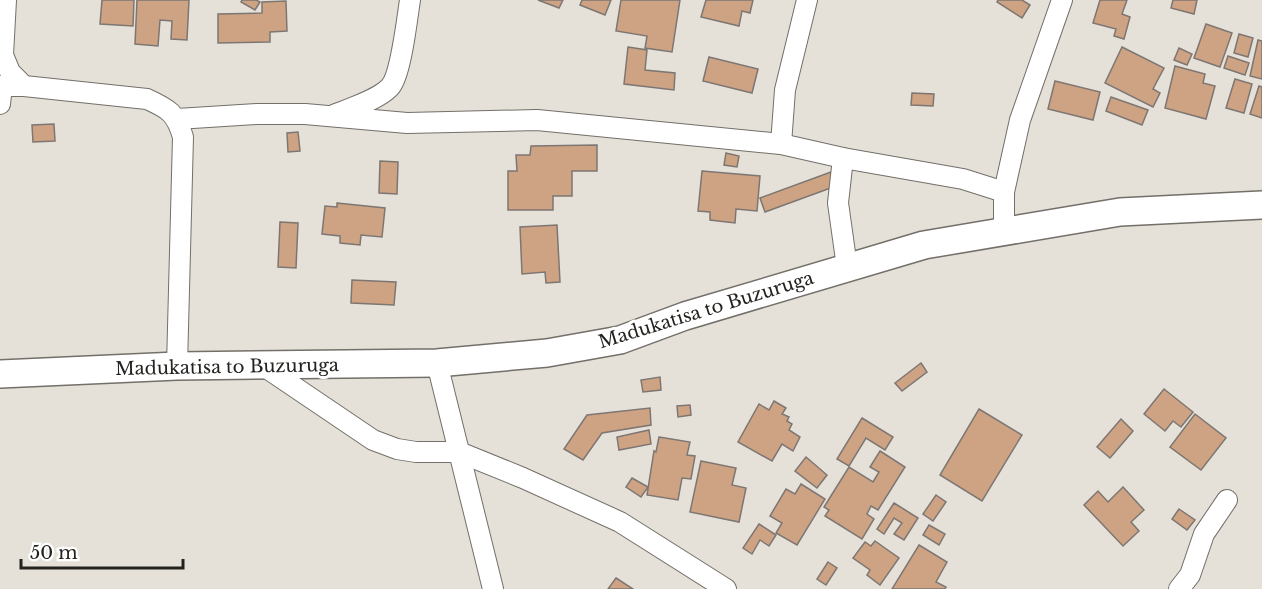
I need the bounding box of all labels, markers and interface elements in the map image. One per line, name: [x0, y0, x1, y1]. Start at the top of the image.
street label: Madukatisa to Buzuruga: [596, 267, 816, 353]
street label: Madukatisa to Buzuruga: [115, 354, 339, 380]
scale bar: [21, 532, 183, 570]
text: 50 m: [30, 542, 78, 564]

